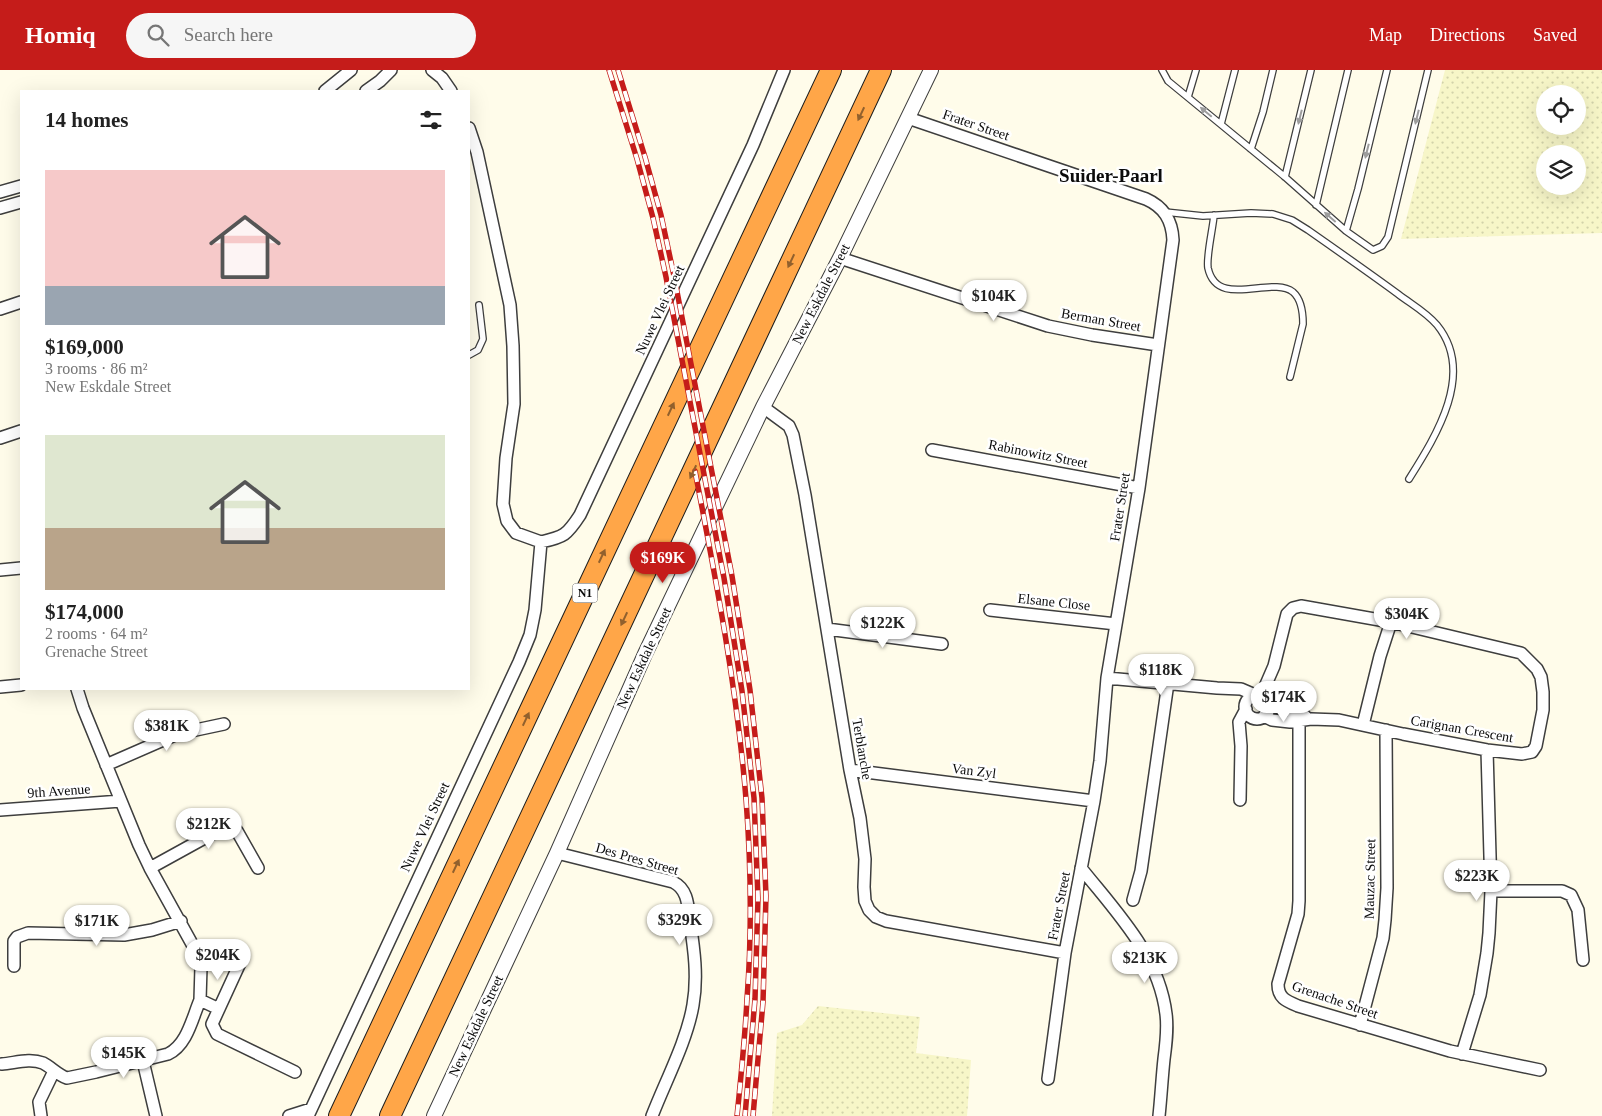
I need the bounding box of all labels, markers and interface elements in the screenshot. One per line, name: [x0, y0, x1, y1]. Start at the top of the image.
search box: [126, 13, 476, 58]
icon: search: [144, 21, 172, 49]
text: Homiq: [25, 22, 96, 48]
text: Search here: [184, 24, 273, 45]
text: Map: [1369, 25, 1402, 45]
text: Directions: [1430, 25, 1505, 45]
text: Saved: [1533, 25, 1577, 45]
map controls: [1536, 85, 1586, 195]
button: locate: [1536, 85, 1586, 135]
icon: filters: [417, 106, 445, 134]
one-way arrow: [1201, 106, 1213, 118]
one-way arrow: [856, 107, 864, 121]
street label: Frater Street: [941, 107, 1011, 143]
text: 14 homes: [45, 108, 128, 132]
one-way arrow: [1296, 110, 1304, 125]
one-way arrow: [1412, 110, 1420, 125]
one-way arrow: [1363, 144, 1371, 159]
button: layers: [1536, 145, 1586, 195]
district label: Suider-Paarl: [1059, 165, 1163, 186]
icon: home: [200, 202, 290, 292]
one-way arrow: [1324, 212, 1337, 223]
street label: New Eskdale Street: [789, 241, 853, 347]
one-way arrow: [787, 254, 795, 268]
street label: Nuwe Vlei Street: [633, 263, 687, 357]
pin: $104K: [959, 280, 1029, 322]
text: $104K: [972, 287, 1016, 304]
street label: Berman Street: [1060, 306, 1142, 334]
text: $169,000: [45, 335, 124, 359]
text: 3 rooms · 86 m²: [45, 360, 148, 377]
text: New Eskdale Street: [45, 378, 171, 395]
one-way arrow: [668, 402, 676, 416]
street label: Rabinowitz Street: [987, 437, 1089, 471]
one-way arrow: [688, 465, 696, 479]
icon: home: [200, 467, 290, 557]
street label: Frater Street: [1107, 471, 1133, 543]
pin: $169K: [628, 542, 698, 584]
one-way arrow: [599, 549, 607, 563]
text: $169K: [641, 549, 685, 566]
road number: N1: [572, 584, 598, 602]
street label: Elsane Close: [1017, 591, 1091, 613]
pin: $304K: [1372, 598, 1442, 640]
text: $174,000: [45, 600, 124, 624]
street label: New Eskdale Street: [614, 605, 674, 711]
text: $304K: [1385, 605, 1429, 622]
pin: $122K: [848, 606, 918, 649]
one-way arrow: [619, 612, 627, 626]
text: $122K: [861, 614, 905, 631]
text: 2 rooms · 64 m²: [45, 625, 148, 642]
text: Grenache Street: [45, 643, 148, 660]
pin: $118K: [1126, 654, 1196, 696]
text: $118K: [1139, 661, 1183, 678]
pin: $174K: [1249, 680, 1319, 723]
text: $174K: [1262, 688, 1306, 705]
pin: $381K: [132, 710, 202, 752]
one-way arrow: [522, 712, 530, 726]
street label: Carignan Crescent: [1410, 713, 1515, 745]
text: $381K: [145, 717, 189, 734]
street label: Terblanche: [849, 717, 875, 781]
street label: Van Zyl: [951, 761, 997, 781]
street label: Nuwe Vlei Street: [398, 780, 452, 874]
street label: 9th Avenue: [27, 781, 91, 801]
pin: $212K: [174, 808, 244, 850]
text: $212K: [187, 815, 231, 832]
street label: Mauzac Street: [1362, 839, 1378, 919]
street label: Des Pres Street: [594, 840, 680, 878]
one-way arrow: [453, 859, 461, 873]
pin: $223K: [1442, 860, 1512, 902]
text: $223K: [1455, 867, 1499, 884]
street label: Frater Street: [1045, 870, 1073, 942]
pin: $171K: [62, 904, 132, 947]
pin: $329K: [645, 904, 715, 946]
text: $329K: [658, 911, 702, 928]
text: $171K: [75, 912, 119, 929]
pin: $204K: [183, 938, 253, 981]
pin: $213K: [1110, 942, 1180, 984]
text: $204K: [196, 946, 240, 963]
text: $213K: [1123, 949, 1167, 966]
street label: New Eskdale Street: [446, 973, 506, 1079]
street label: Grenache Street: [1290, 978, 1380, 1022]
pin: $145K: [89, 1036, 159, 1079]
text: $145K: [102, 1044, 146, 1061]

